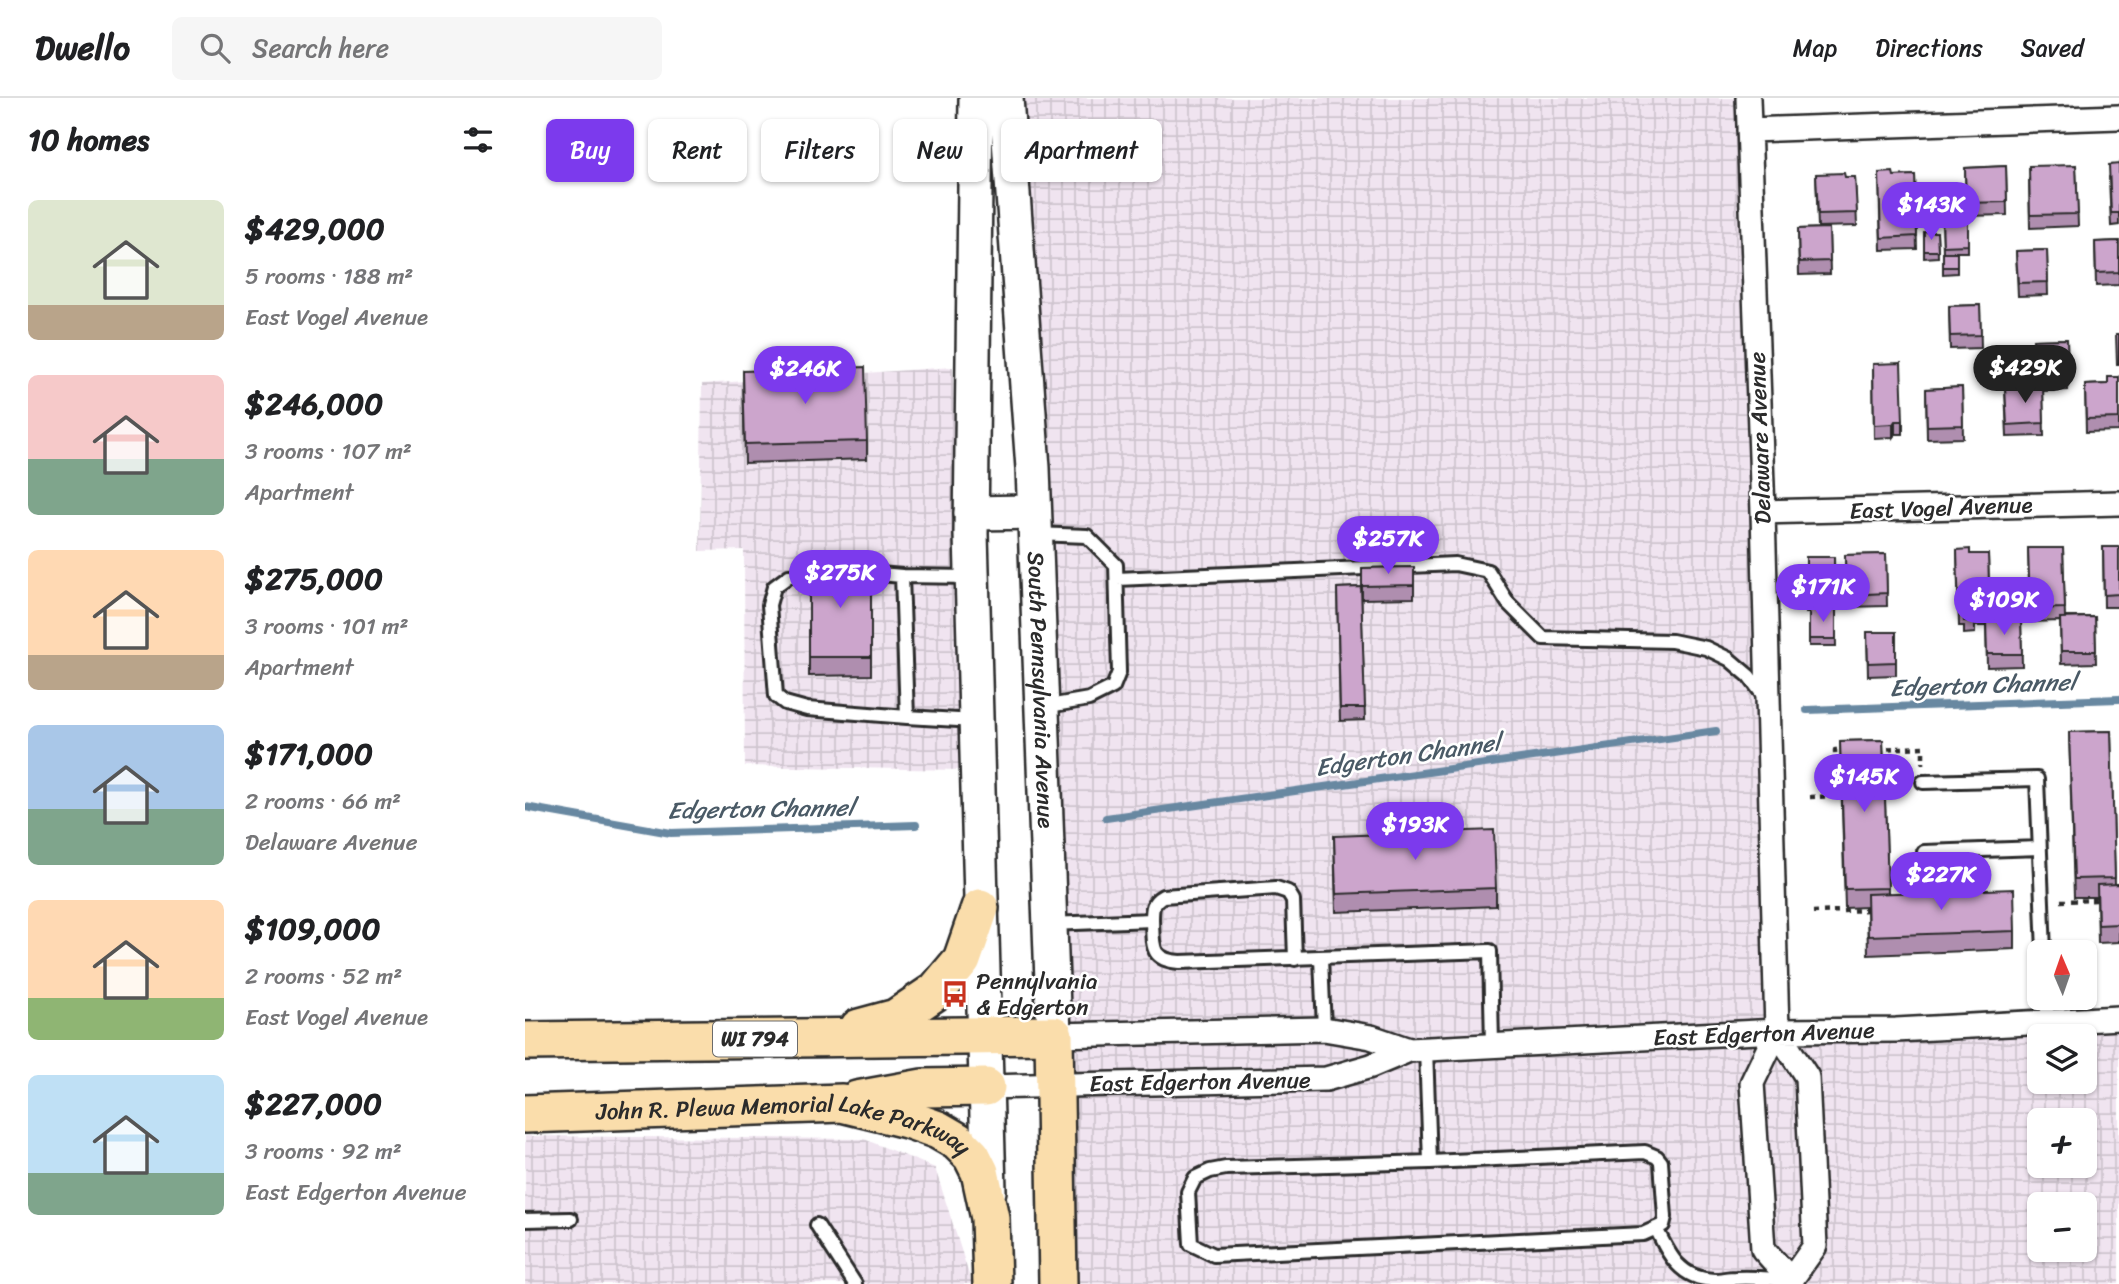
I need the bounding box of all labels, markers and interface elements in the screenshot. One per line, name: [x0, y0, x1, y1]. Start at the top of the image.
search box: [172, 17, 662, 80]
text: Dwello: [35, 19, 130, 77]
text: Search here: [252, 25, 389, 71]
text: Map: [1793, 27, 1837, 69]
text: Directions: [1875, 27, 1983, 69]
text: Saved: [2021, 27, 2084, 69]
icon: search: [196, 29, 234, 67]
text: 10 homes: [28, 113, 149, 167]
chip: Buy: [546, 119, 634, 182]
chip: Rent: [648, 119, 747, 182]
chip: Filters: [761, 119, 879, 182]
chip: New: [893, 119, 987, 182]
chip: Apartment: [1001, 119, 1162, 182]
icon: filters: [459, 121, 497, 159]
pin: $143K: [1882, 183, 1980, 242]
text: $143K: [1898, 184, 1964, 225]
text: $429,000: [245, 202, 385, 256]
icon: home: [84, 228, 168, 312]
text: 5 rooms · 188 m²: [245, 256, 413, 297]
text: East Vogel Avenue: [245, 297, 428, 338]
pin: $429K: [1976, 345, 2074, 405]
pin: $246K: [756, 346, 854, 406]
text: $429K: [1989, 347, 2061, 388]
text: $246K: [770, 348, 840, 389]
street label: Delaware Avenue: [1736, 351, 1783, 525]
text: $246,000: [245, 377, 383, 431]
icon: home: [84, 403, 168, 487]
text: 3 rooms · 107 m²: [245, 431, 412, 472]
text: Apartment: [245, 472, 354, 513]
street label: East Vogel Avenue: [1849, 484, 2033, 532]
pin: $257K: [1339, 517, 1437, 576]
text: $257K: [1353, 518, 1423, 559]
pin: $275K: [791, 550, 889, 610]
street label: South Pennsylvania Avenue: [1016, 551, 1067, 829]
text: $275,000: [245, 552, 383, 606]
text: $275K: [805, 552, 875, 593]
pin: $171K: [1774, 564, 1872, 624]
text: $171K: [1792, 566, 1854, 607]
icon: home: [84, 578, 168, 662]
pin: $109K: [1955, 578, 2053, 637]
text: $109K: [1970, 579, 2038, 620]
text: 3 rooms · 101 m²: [245, 606, 409, 647]
text: Apartment: [245, 647, 354, 688]
water label: Edgerton Channel: [1889, 661, 2082, 709]
water label: Edgerton Channel: [1313, 720, 1509, 789]
text: $171,000: [245, 727, 373, 781]
icon: home: [84, 753, 168, 837]
pin: $145K: [1815, 754, 1913, 814]
text: $145K: [1830, 756, 1898, 797]
text: 2 rooms · 66 m²: [245, 781, 401, 822]
water label: Edgerton Channel: [667, 786, 860, 832]
pin: $193K: [1366, 802, 1464, 862]
text: $193K: [1382, 804, 1448, 845]
text: Delaware Avenue: [245, 822, 418, 863]
pin: $227K: [1892, 852, 1990, 912]
text: $227K: [1906, 854, 1976, 895]
text: $109,000: [245, 902, 380, 956]
icon: home: [84, 928, 168, 1012]
north arrow: [2027, 940, 2097, 1010]
map controls: [2027, 940, 2097, 1262]
text: 2 rooms · 52 m²: [245, 956, 402, 997]
place label: Pennylvania & Edgerton: [976, 961, 1098, 1028]
bus stop icon: Pennylvania & Edgerton: [940, 979, 970, 1009]
text: East Vogel Avenue: [245, 997, 428, 1038]
street label: East Edgerton Avenue: [1653, 1010, 1876, 1058]
road number: WI 794: [713, 1021, 797, 1056]
button: layers: [2027, 1024, 2097, 1094]
street label: East Edgerton Avenue: [1089, 1060, 1311, 1104]
text: $227,000: [245, 1077, 382, 1131]
street label: John R. Plewa Memorial Lake Parkway: [594, 1083, 982, 1166]
icon: home: [84, 1103, 168, 1187]
button: +: [2027, 1108, 2097, 1178]
text: 3 rooms · 92 m²: [245, 1131, 402, 1172]
text: East Edgerton Avenue: [245, 1172, 467, 1213]
button: −: [2027, 1192, 2097, 1262]

